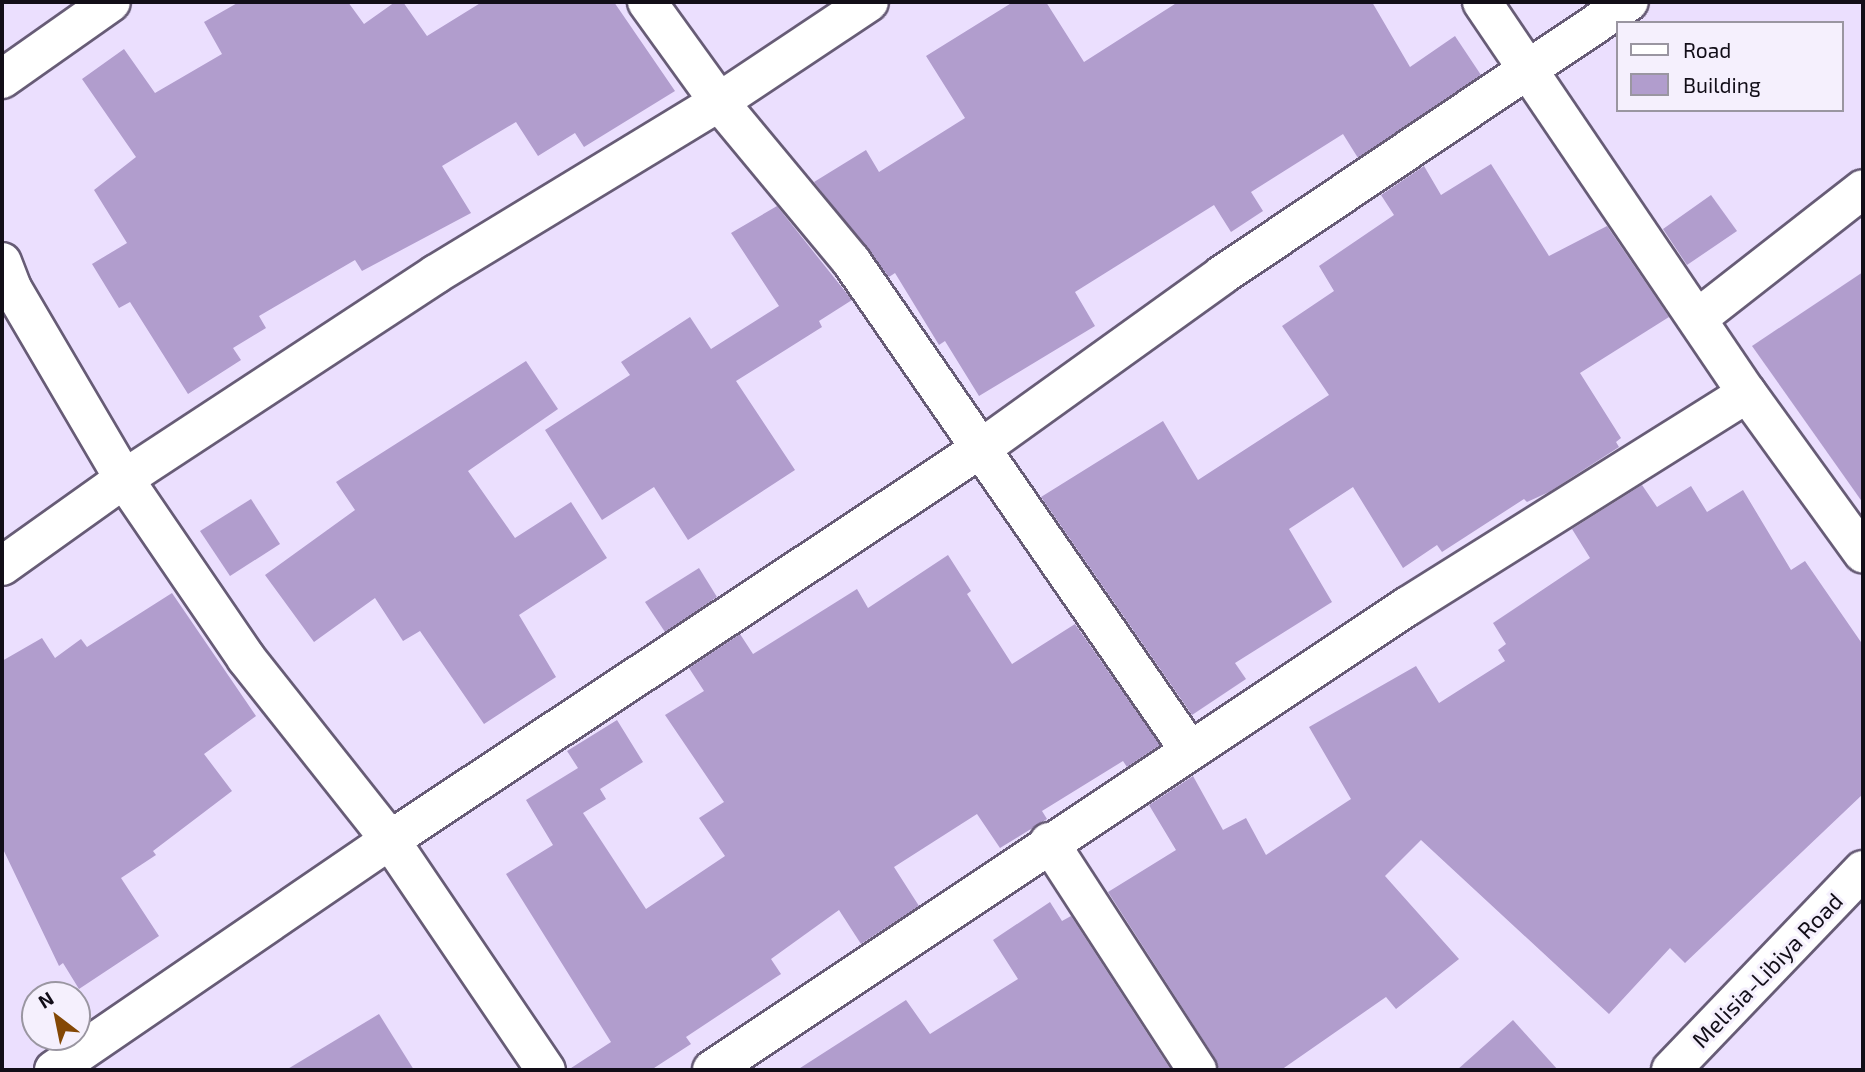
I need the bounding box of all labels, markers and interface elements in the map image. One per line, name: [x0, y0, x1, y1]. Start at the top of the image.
legend: [1616, 21, 1844, 112]
text: Road: [1683, 37, 1731, 62]
text: Building: [1683, 72, 1761, 97]
street label: Melisia-Libiya Road: [1686, 887, 1848, 1053]
north arrow: [21, 981, 91, 1051]
text: N: [34, 986, 58, 1013]

